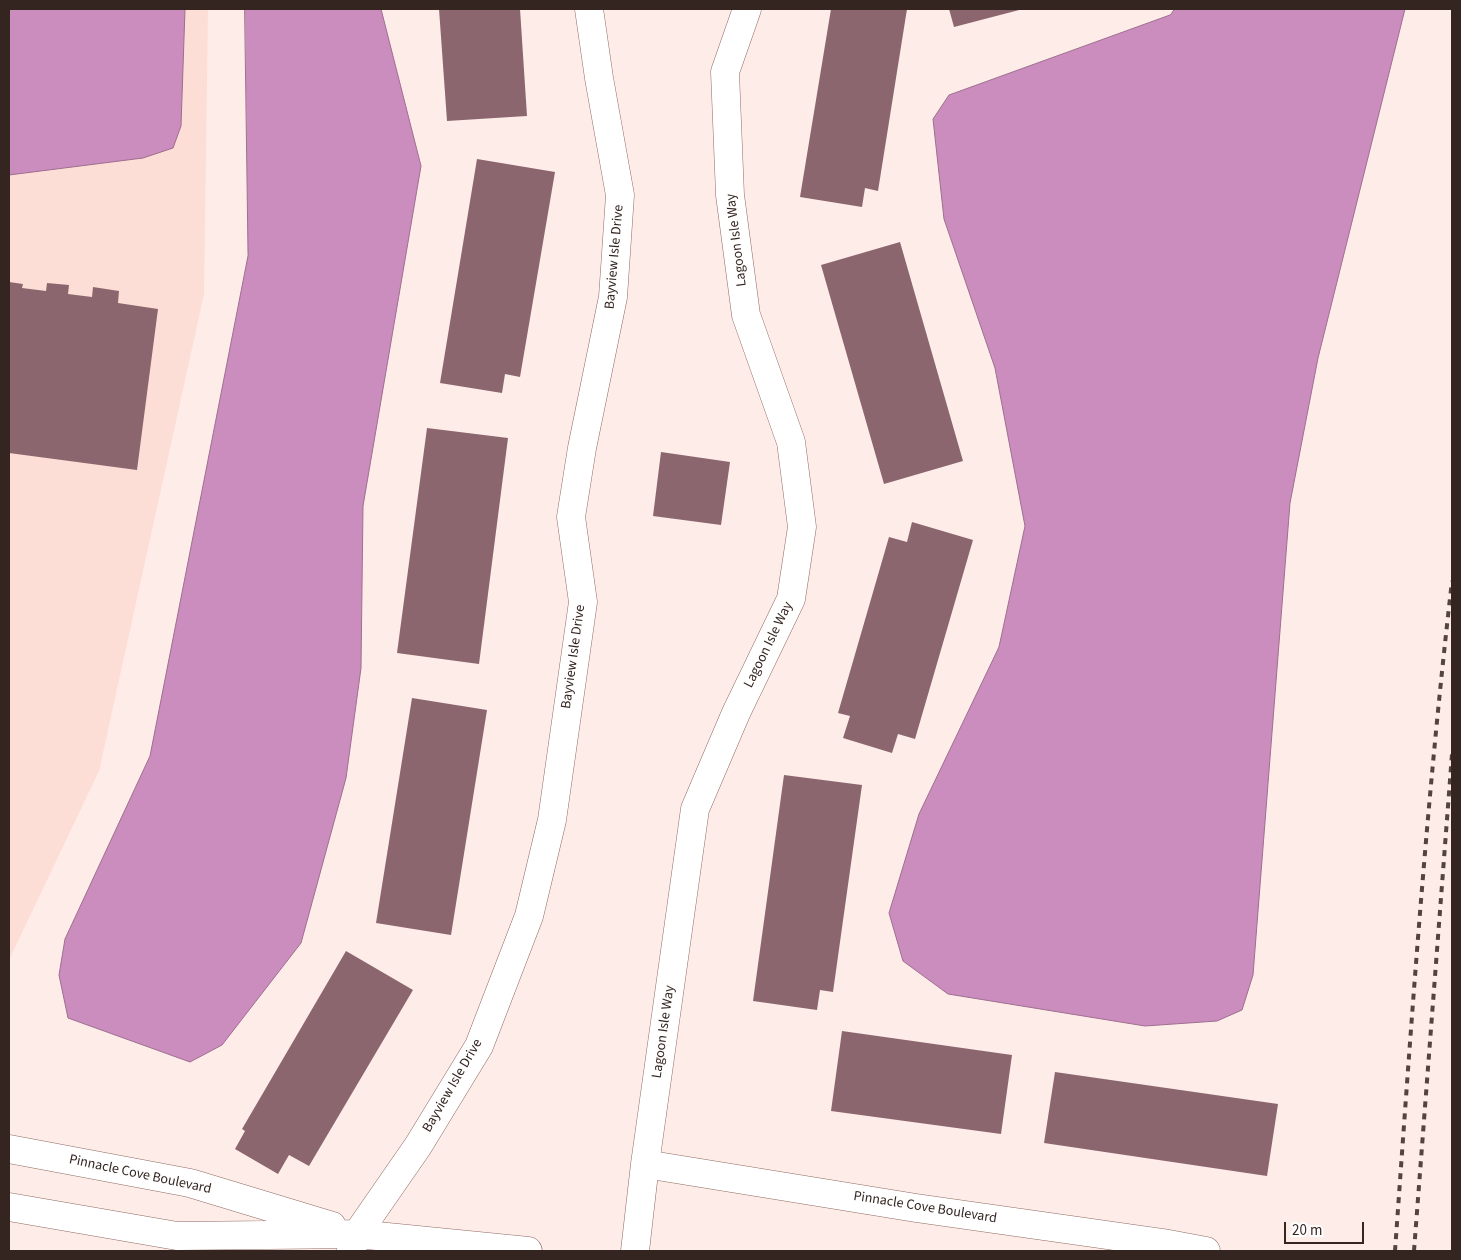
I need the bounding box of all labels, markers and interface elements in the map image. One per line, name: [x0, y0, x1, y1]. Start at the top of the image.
street label: Lagoon Isle Way: [723, 193, 751, 287]
street label: Bayview Isle Drive: [602, 204, 628, 310]
street label: Lagoon Isle Way: [741, 599, 797, 691]
street label: Bayview Isle Drive: [558, 604, 590, 710]
street label: Lagoon Isle Way: [649, 984, 679, 1080]
street label: Bayview Isle Drive: [420, 1036, 486, 1136]
street label: Pinnacle Cove Boulevard: [67, 1152, 213, 1198]
street label: Pinnacle Cove Boulevard: [852, 1188, 998, 1228]
scale bar: [1286, 1212, 1366, 1244]
text: 20 m: [1292, 1220, 1322, 1241]

